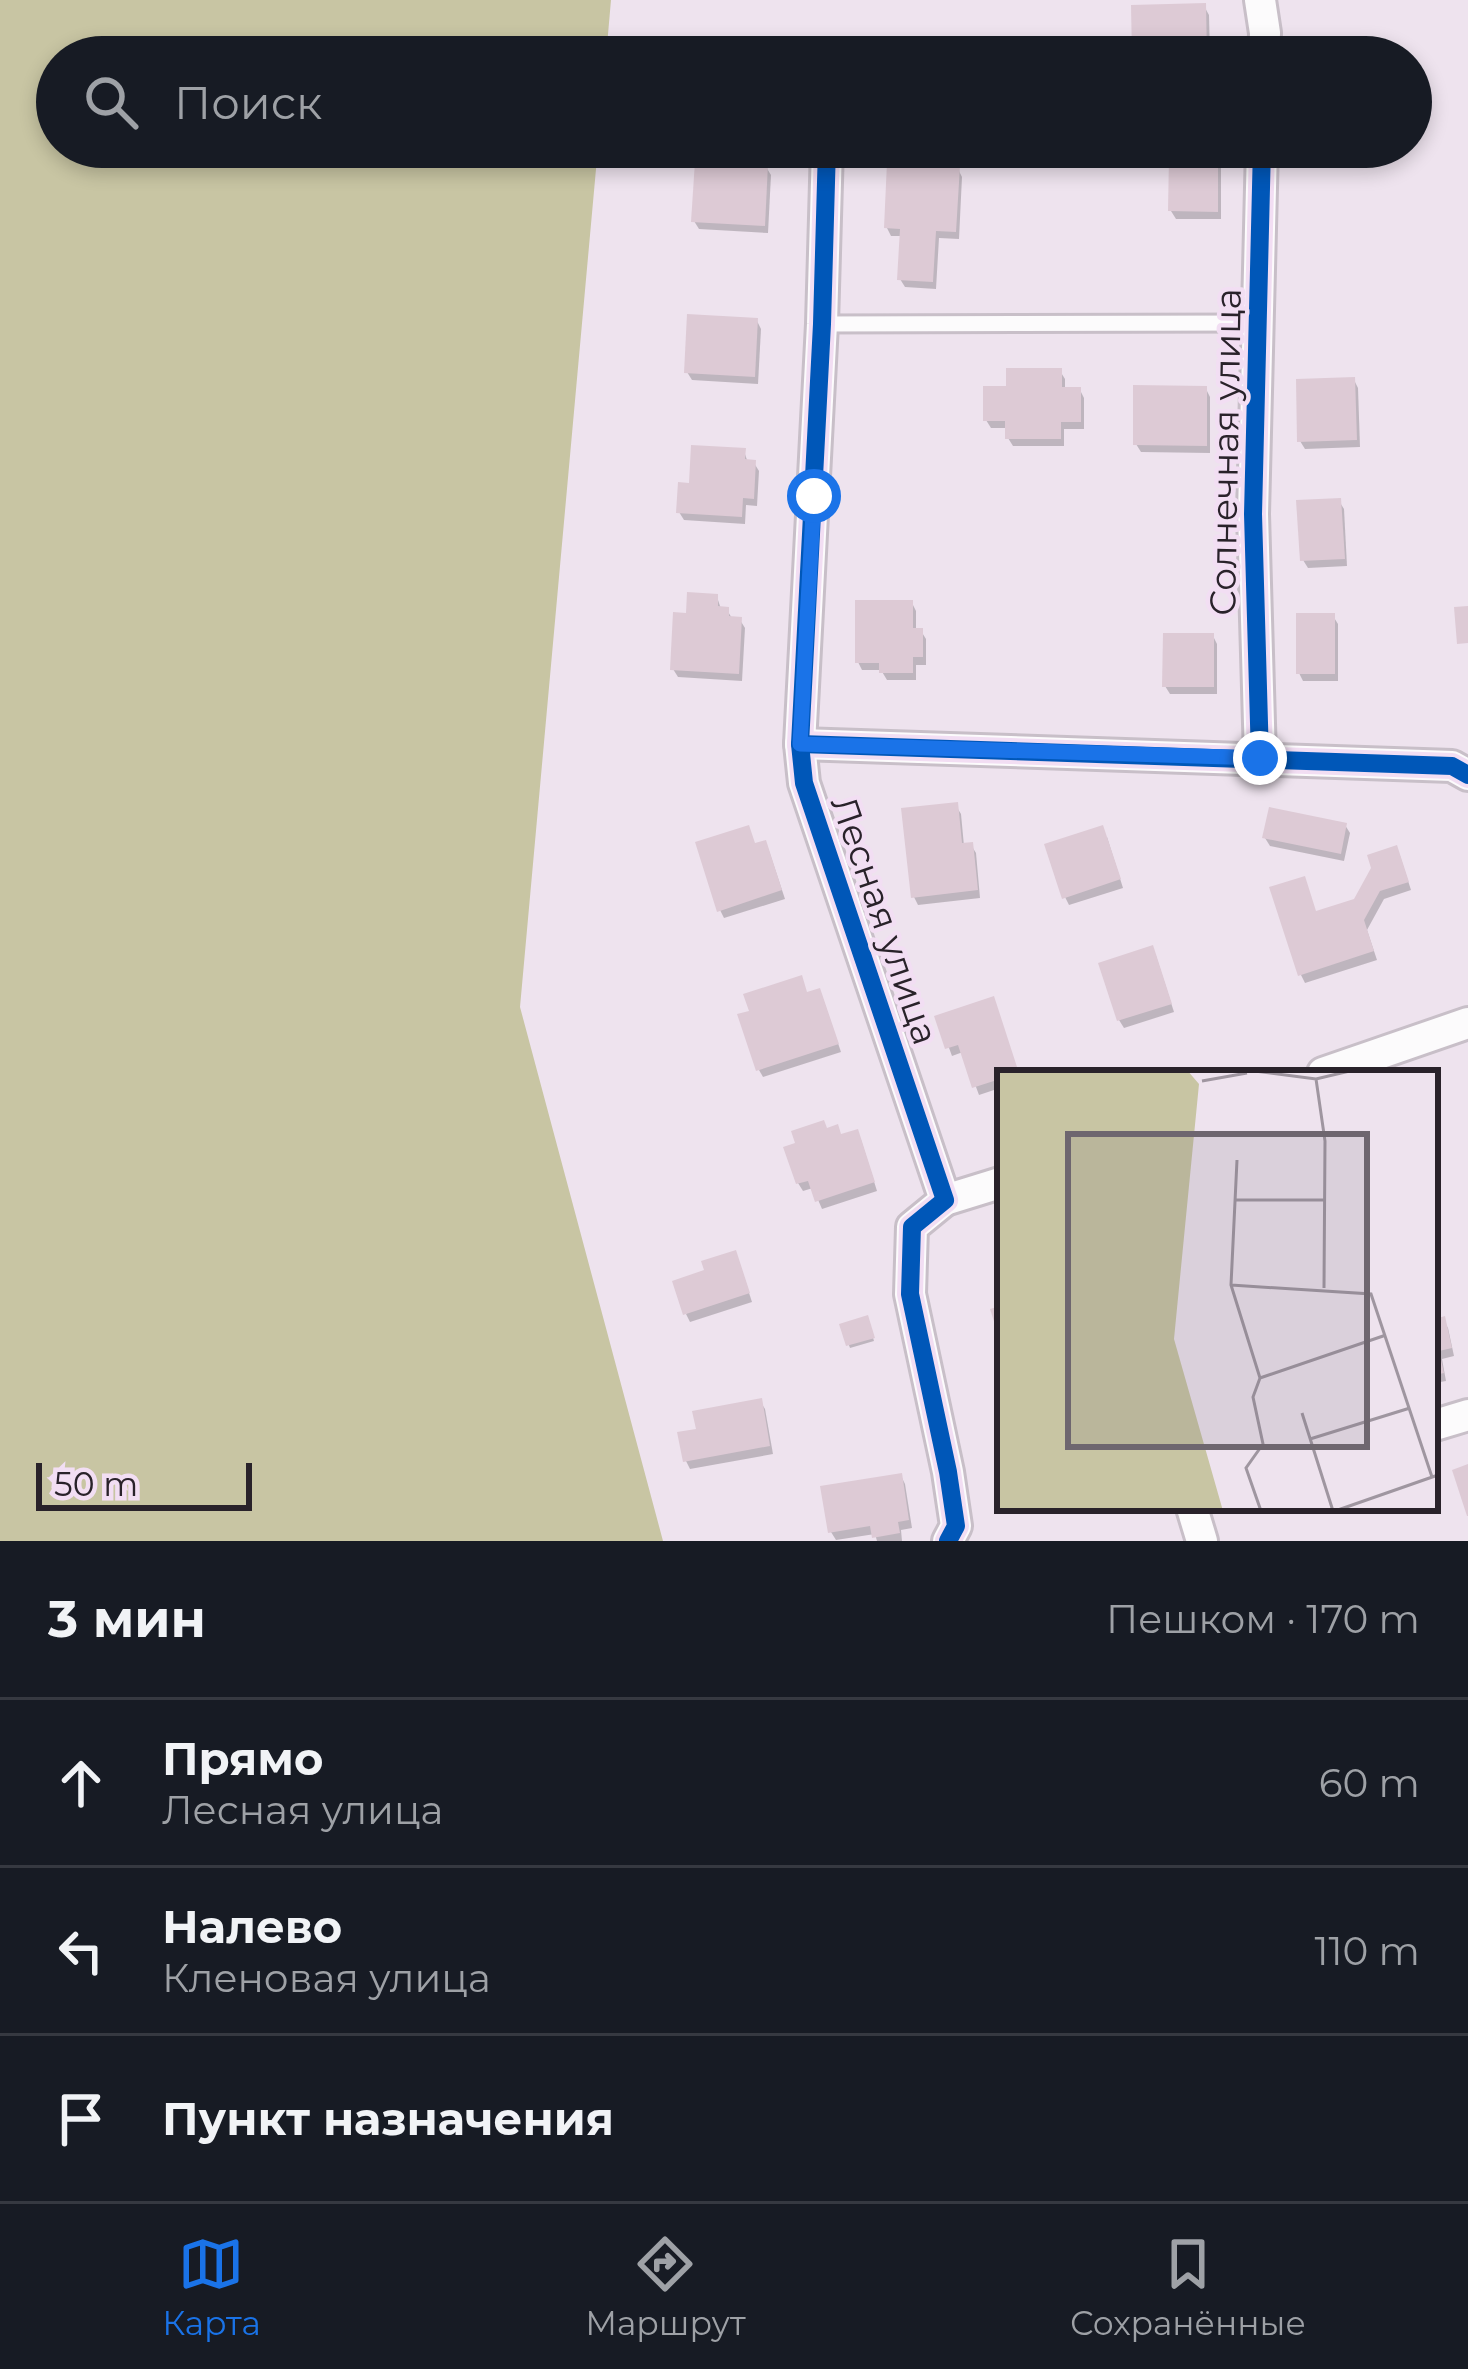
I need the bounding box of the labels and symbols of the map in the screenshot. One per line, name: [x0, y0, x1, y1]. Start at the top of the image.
street label: Солнечная улица: [1200, 288, 1250, 616]
route start: [787, 469, 841, 523]
route end: [1233, 731, 1287, 785]
street label: Лесная улица: [822, 790, 948, 1050]
inset map: [997, 1070, 1438, 1511]
scale bar: [36, 1457, 252, 1510]

